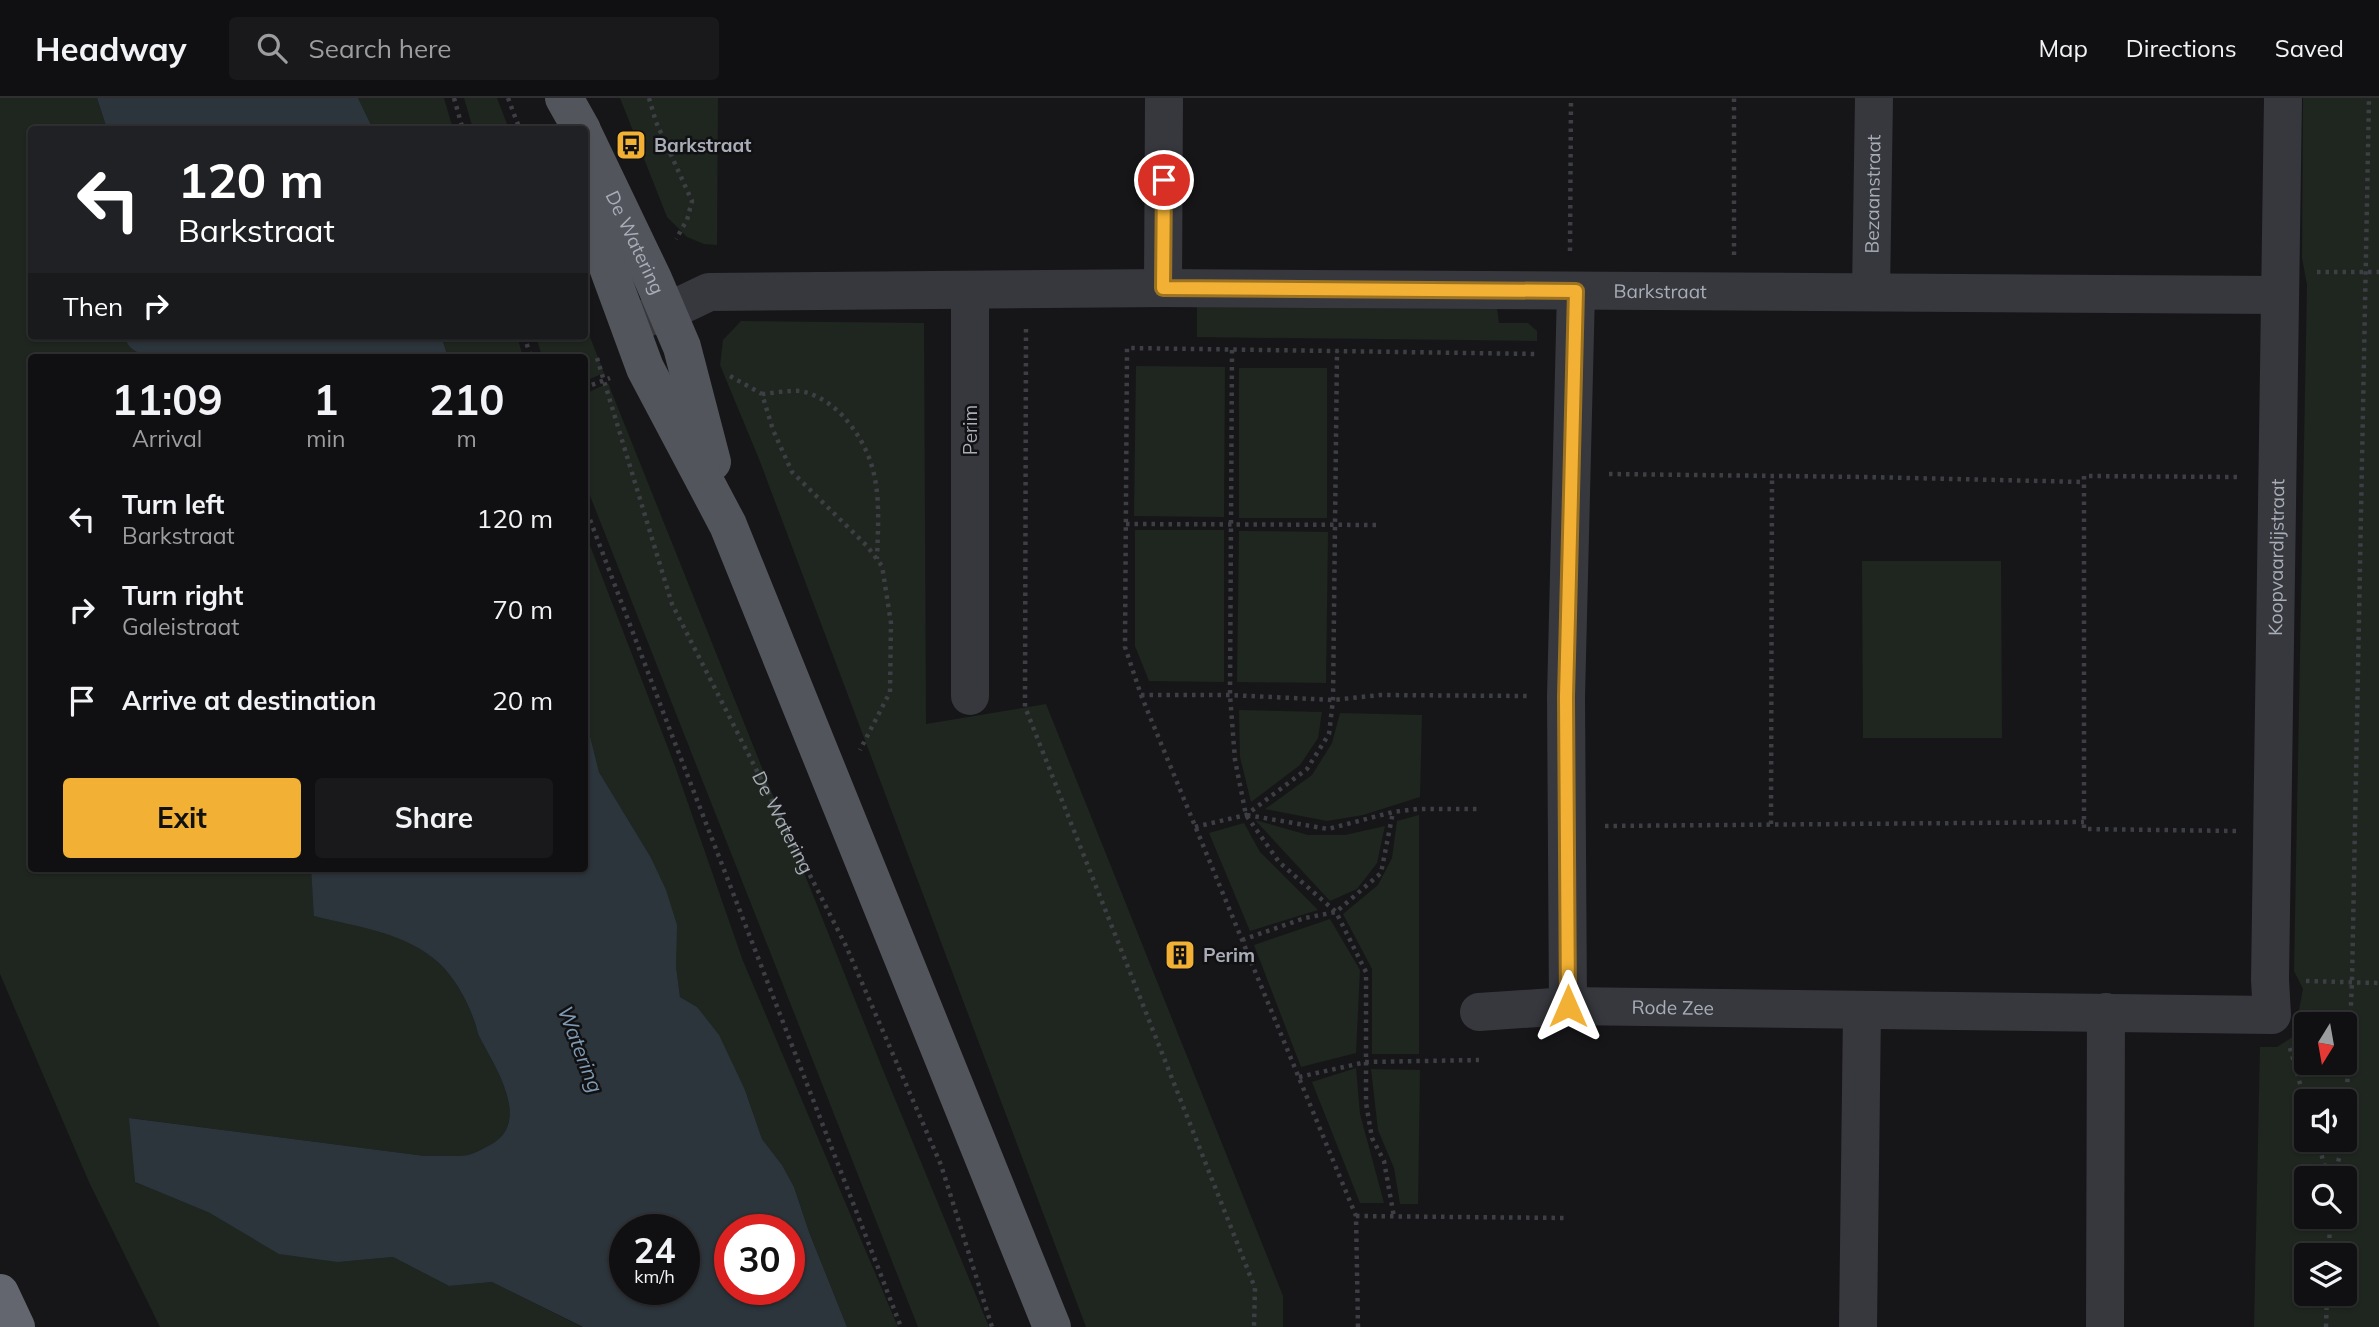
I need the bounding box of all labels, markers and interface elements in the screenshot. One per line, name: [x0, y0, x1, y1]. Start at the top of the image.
search box: [229, 17, 719, 80]
text: Headway: [35, 28, 187, 69]
icon: search: [253, 29, 291, 67]
text: Search here: [309, 32, 451, 65]
text: Map: [2038, 33, 2088, 63]
text: Directions: [2126, 33, 2237, 63]
text: Saved: [2275, 33, 2344, 63]
bus stop icon: Barkstraat: [614, 128, 648, 162]
place label: Barkstraat: [654, 133, 751, 157]
street label: Bezaanstraat: [1860, 134, 1885, 254]
text: 120 m: [178, 149, 324, 210]
pin: [1134, 150, 1194, 210]
icon: left: [63, 154, 154, 245]
icon: arrive: [1145, 161, 1183, 199]
street label: De Watering: [600, 187, 670, 298]
text: Barkstraat: [178, 210, 335, 250]
street label: Barkstraat: [1614, 279, 1707, 303]
icon: right: [137, 287, 175, 325]
text: Then: [63, 290, 123, 323]
text: 11:09: [112, 373, 223, 426]
text: 1: [313, 373, 338, 426]
text: 210: [429, 373, 504, 426]
street label: Perim: [958, 405, 982, 455]
text: Arrival: [132, 424, 202, 453]
text: min: [306, 424, 345, 453]
text: m: [457, 424, 477, 453]
street label: Koopvaardijstraat: [2263, 478, 2289, 636]
text: Turn left: [122, 488, 224, 521]
icon: left: [63, 500, 101, 538]
text: 120 m: [477, 502, 553, 535]
text: Barkstraat: [122, 521, 235, 550]
text: Turn right: [122, 579, 243, 612]
icon: right: [63, 591, 101, 629]
text: 70 m: [492, 593, 553, 626]
text: Galeistraat: [122, 612, 239, 641]
icon: arrive: [63, 682, 101, 720]
text: Arrive at destination: [122, 684, 377, 717]
text: 20 m: [492, 684, 553, 717]
street label: De Watering: [747, 767, 819, 878]
button: Exit: [63, 778, 301, 858]
button: Share: [315, 778, 553, 858]
building icon: Perim: [1163, 938, 1197, 972]
place label: Perim: [1203, 943, 1255, 967]
position arrow: [1531, 969, 1605, 1043]
street label: Rode Zee: [1632, 995, 1714, 1020]
water label: Watering: [553, 1002, 610, 1096]
north arrow: [2294, 1012, 2357, 1074]
map controls: [2294, 1012, 2357, 1306]
button: sound: [2294, 1089, 2357, 1152]
button: search: [2294, 1166, 2357, 1229]
speed limit sign: 30: [714, 1214, 805, 1305]
text: 24: [633, 1228, 676, 1272]
button: layers: [2294, 1243, 2357, 1306]
text: km/h: [634, 1265, 675, 1288]

